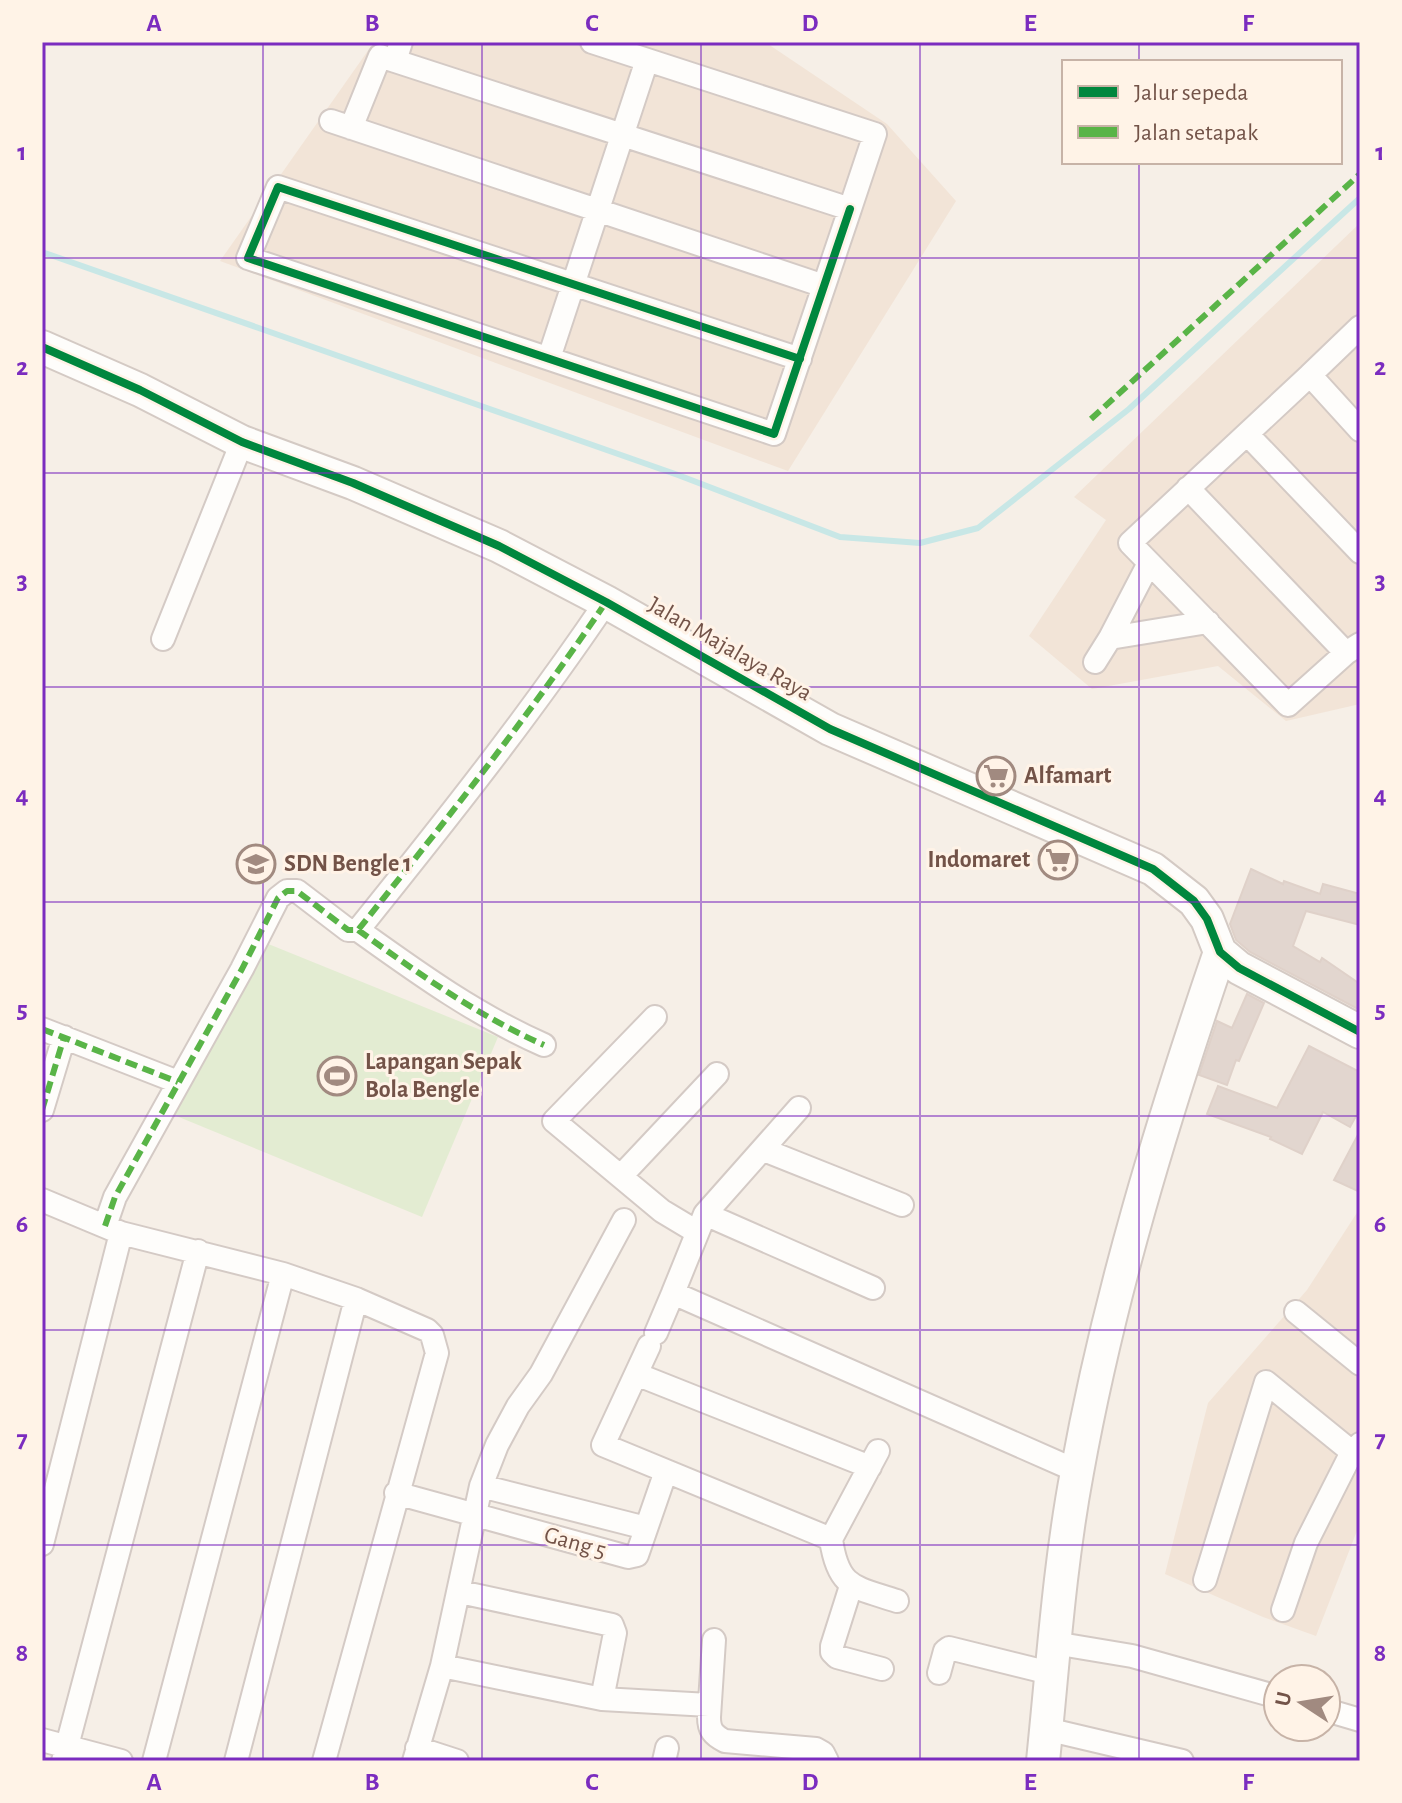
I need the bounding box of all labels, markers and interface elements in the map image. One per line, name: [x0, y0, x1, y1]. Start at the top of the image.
text: A: [146, 10, 162, 36]
text: B: [364, 10, 380, 36]
text: C: [585, 10, 599, 36]
text: D: [801, 10, 819, 36]
text: E: [1023, 10, 1037, 36]
text: F: [1242, 10, 1255, 36]
legend: [1062, 60, 1342, 164]
text: Jalur sepeda: [1134, 81, 1248, 105]
text: Jalan setapak: [1134, 121, 1258, 145]
text: 1: [17, 139, 27, 165]
text: 1: [1375, 139, 1385, 165]
text: 2: [16, 354, 28, 380]
text: 2: [1374, 354, 1386, 380]
text: 3: [16, 568, 28, 594]
text: 3: [1374, 568, 1386, 594]
street label: Jalan Majalaya Raya: [644, 592, 816, 706]
supermarket icon: Alfamart: [975, 755, 1017, 797]
place label: Alfamart: [1024, 764, 1111, 788]
text: 4: [15, 782, 29, 808]
text: 4: [1373, 782, 1387, 808]
supermarket icon: Indomaret: [1037, 839, 1079, 881]
school or university icon: SDN Bengle 1: [235, 843, 277, 885]
place label: Indomaret: [927, 848, 1030, 872]
place label: SDN Bengle 1: [284, 852, 412, 876]
text: 5: [16, 997, 28, 1023]
text: 5: [1374, 997, 1386, 1023]
place label: Lapangan Sepak Bola Bengle: [365, 1050, 522, 1102]
sports icon: Lapangan Sepak Bola Bengle: [316, 1055, 358, 1097]
text: 6: [16, 1211, 28, 1237]
text: 6: [1374, 1211, 1386, 1237]
text: 7: [16, 1426, 28, 1452]
text: 7: [1374, 1426, 1386, 1452]
street label: Gang 5: [541, 1523, 609, 1563]
text: 8: [16, 1640, 28, 1666]
text: 8: [1374, 1640, 1386, 1666]
north arrow: [1262, 1663, 1342, 1743]
text: U: [1271, 1690, 1296, 1708]
text: A: [146, 1769, 162, 1795]
text: B: [364, 1769, 380, 1795]
text: C: [585, 1769, 599, 1795]
text: D: [801, 1769, 819, 1795]
text: E: [1023, 1769, 1037, 1795]
text: F: [1242, 1769, 1255, 1795]

